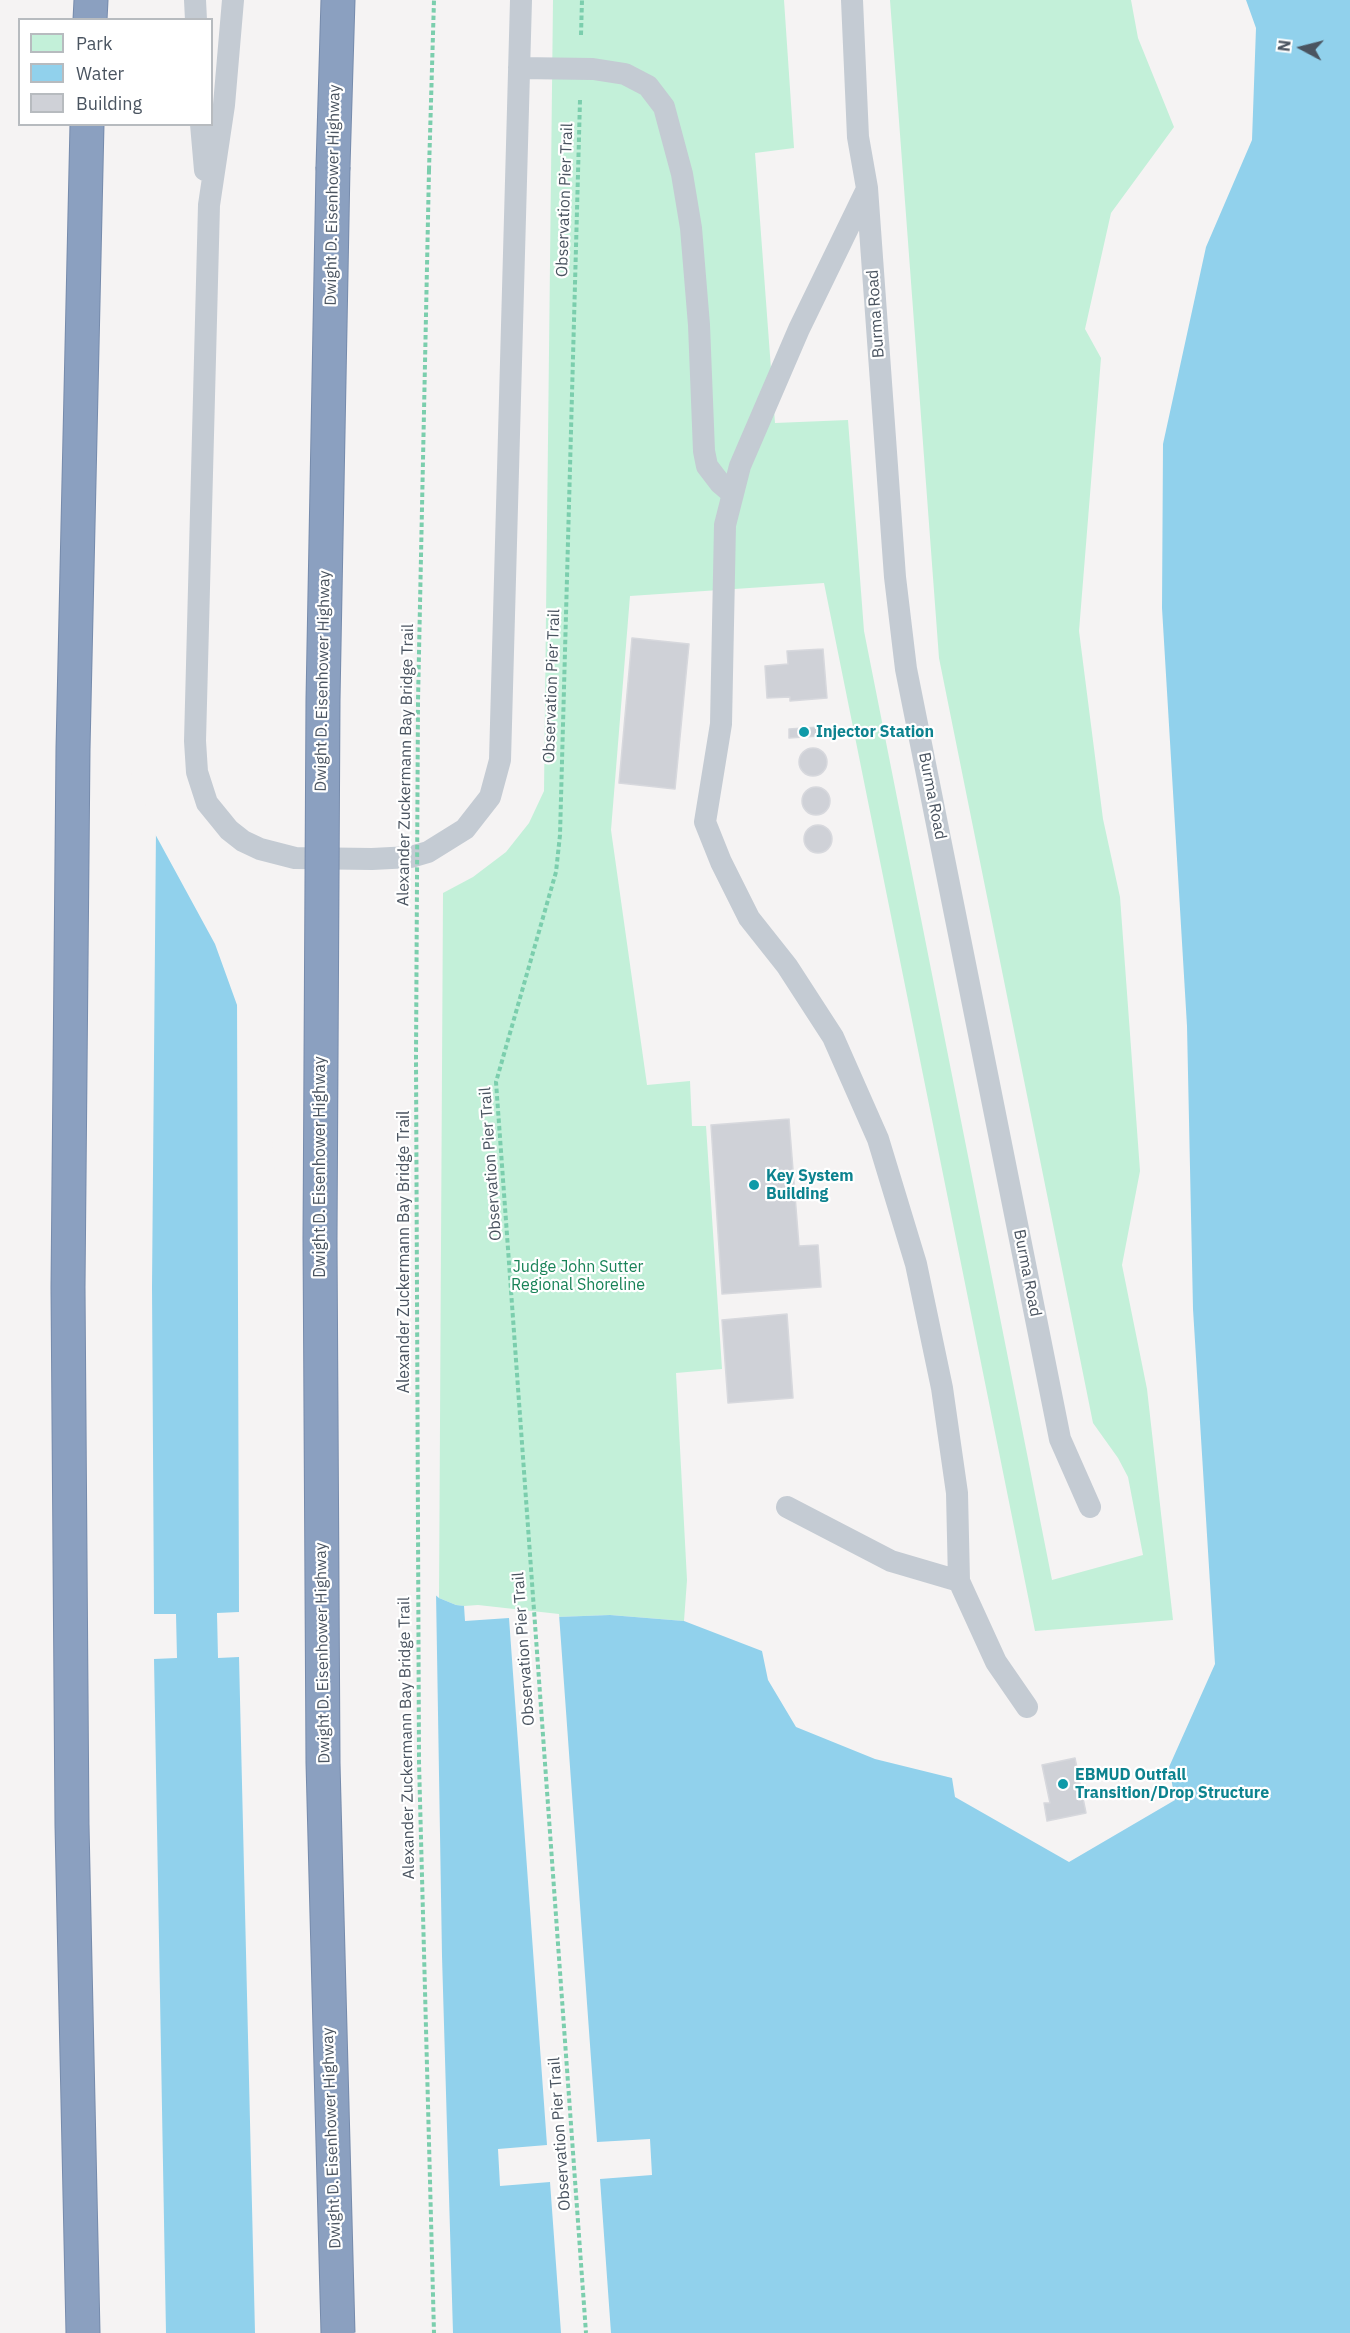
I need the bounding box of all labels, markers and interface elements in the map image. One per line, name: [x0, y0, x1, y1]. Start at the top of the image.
legend: [18, 18, 213, 126]
north arrow: [1272, 18, 1332, 78]
text: Park: [76, 32, 112, 55]
text: N: [1274, 39, 1295, 53]
text: Water: [76, 62, 124, 85]
street label: Dwight D. Eisenhower Highway: [321, 84, 345, 306]
text: Building: [76, 92, 142, 115]
street label: Observation Pier Trail: [553, 123, 577, 277]
street label: Burma Road: [863, 269, 889, 359]
street label: Dwight D. Eisenhower Highway: [311, 570, 335, 792]
street label: Observation Pier Trail: [540, 609, 564, 763]
street label: Alexander Zuckermann Bay Bridge Trail: [394, 624, 418, 906]
place label: Injector Station: [816, 722, 934, 742]
marker: Injector Station: [797, 725, 811, 739]
street label: Burma Road: [914, 751, 950, 841]
street label: Dwight D. Eisenhower Highway: [310, 1056, 330, 1278]
street label: Observation Pier Trail: [476, 1086, 506, 1242]
street label: Alexander Zuckermann Bay Bridge Trail: [394, 1111, 414, 1393]
place label: Key System Building: [766, 1166, 854, 1204]
marker: Key System Building: [747, 1178, 761, 1192]
street label: Burma Road: [1009, 1228, 1045, 1318]
park label: Judge John Sutter Regional Shoreline: [511, 1257, 645, 1295]
street label: Dwight D. Eisenhower Highway: [311, 1542, 335, 1764]
street label: Observation Pier Trail: [509, 1571, 539, 1727]
street label: Alexander Zuckermann Bay Bridge Trail: [395, 1597, 419, 1879]
place label: EBMUD Outfall Transition/Drop Structure: [1075, 1765, 1269, 1803]
marker: EBMUD Outfall Transition/Drop Structure: [1056, 1777, 1070, 1791]
street label: Dwight D. Eisenhower Highway: [319, 2027, 345, 2249]
street label: Observation Pier Trail: [545, 2056, 575, 2212]

